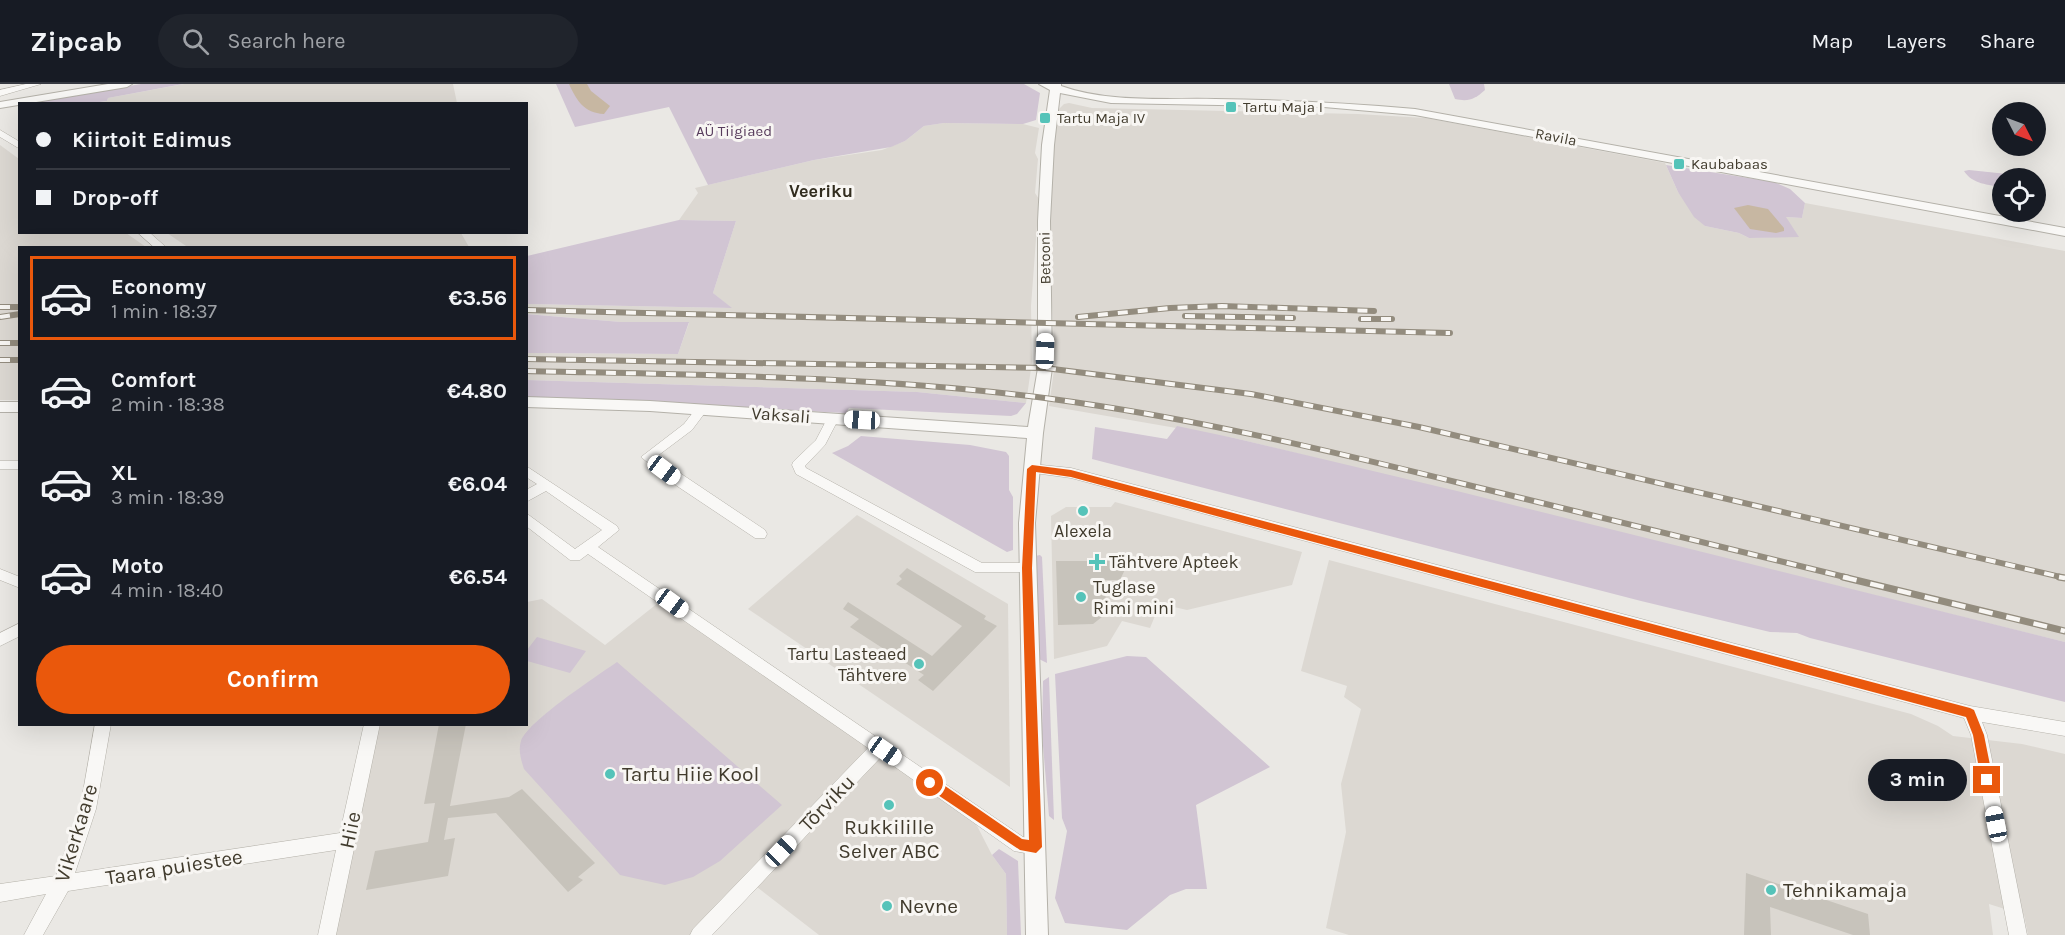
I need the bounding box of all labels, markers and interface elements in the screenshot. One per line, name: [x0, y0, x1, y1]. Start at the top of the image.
search box: [158, 14, 578, 68]
text: Zipcab: [30, 25, 122, 58]
icon: search: [179, 25, 212, 58]
text: Search here: [227, 28, 346, 54]
text: Map: [1811, 29, 1853, 53]
text: Layers: [1886, 29, 1947, 53]
text: Share: [1980, 29, 2035, 53]
place label: Tartu Maja I: [1243, 98, 1323, 116]
marker: Tartu Maja I: [1224, 100, 1238, 114]
north arrow: [1992, 102, 2046, 156]
map controls: [1992, 102, 2046, 222]
place label: Tartu Maja IV: [1057, 109, 1146, 127]
marker: Tartu Maja IV: [1038, 111, 1052, 125]
park label: AÜ Tiigiaed: [696, 122, 772, 140]
street label: Ravila: [1534, 124, 1578, 150]
text: Kiirtoit Edimus: [72, 127, 232, 153]
place label: Kaubabaas: [1691, 155, 1768, 173]
marker: Kaubabaas: [1672, 157, 1686, 171]
button: locate: [1992, 168, 2046, 222]
district label: Veeriku: [789, 180, 853, 202]
text: Drop-off: [72, 185, 158, 211]
street label: Betooni: [1036, 232, 1054, 284]
icon: car: [39, 271, 93, 325]
text: Economy: [111, 274, 206, 300]
text: €3.56: [448, 285, 507, 311]
text: 1 min · 18:37: [111, 300, 217, 323]
car: [1035, 333, 1055, 369]
icon: car: [39, 364, 93, 418]
text: Comfort: [111, 367, 196, 393]
text: €4.80: [447, 378, 507, 404]
text: 2 min · 18:38: [111, 393, 225, 416]
street label: Vaksali: [751, 402, 811, 428]
car: [844, 410, 880, 430]
car: [644, 452, 684, 488]
icon: car: [39, 457, 93, 511]
text: XL: [111, 460, 137, 486]
text: €6.04: [448, 471, 507, 497]
text: 3 min · 18:39: [111, 486, 224, 509]
marker: Alexela: [1076, 504, 1090, 518]
place label: Alexela: [1054, 520, 1112, 542]
icon: car: [39, 550, 93, 604]
place label: Tähtvere Apteek: [1109, 551, 1239, 573]
text: Moto: [111, 553, 164, 579]
marker: Tähtvere Apteek: [1090, 555, 1104, 569]
text: €6.54: [449, 564, 507, 590]
place label: Tuglase Rimi mini: [1093, 576, 1174, 619]
text: 4 min · 18:40: [111, 579, 223, 602]
car: [652, 585, 692, 621]
marker: Tuglase Rimi mini: [1074, 590, 1088, 604]
place label: Tartu Lasteaed Tähtvere: [788, 643, 907, 686]
button: Confirm: [36, 645, 510, 714]
marker: Tartu Lasteaed Tähtvere: [912, 657, 926, 671]
car: [865, 733, 905, 769]
callout: 3 min: [1867, 759, 1966, 801]
place label: Tartu Hiie Kool: [622, 762, 759, 786]
route end: [1973, 766, 2000, 793]
marker: Tartu Hiie Kool: [603, 767, 617, 781]
text: 3 min: [1890, 768, 1945, 791]
route start: [916, 769, 943, 796]
street label: Tõrviku: [794, 770, 860, 836]
street label: Vikerkaare: [50, 781, 102, 885]
marker: Rukkilille Selver ABC: [882, 798, 896, 812]
car: [1984, 805, 2008, 843]
street label: Hiie: [334, 809, 366, 851]
place label: Rukkilille Selver ABC: [838, 815, 940, 863]
car: [762, 832, 800, 870]
street label: Taara puiestee: [104, 844, 244, 890]
place label: Tehnikamaja: [1783, 878, 1907, 902]
marker: Tehnikamaja: [1764, 883, 1778, 897]
place label: Nevne: [899, 894, 958, 918]
marker: Nevne: [880, 899, 894, 913]

